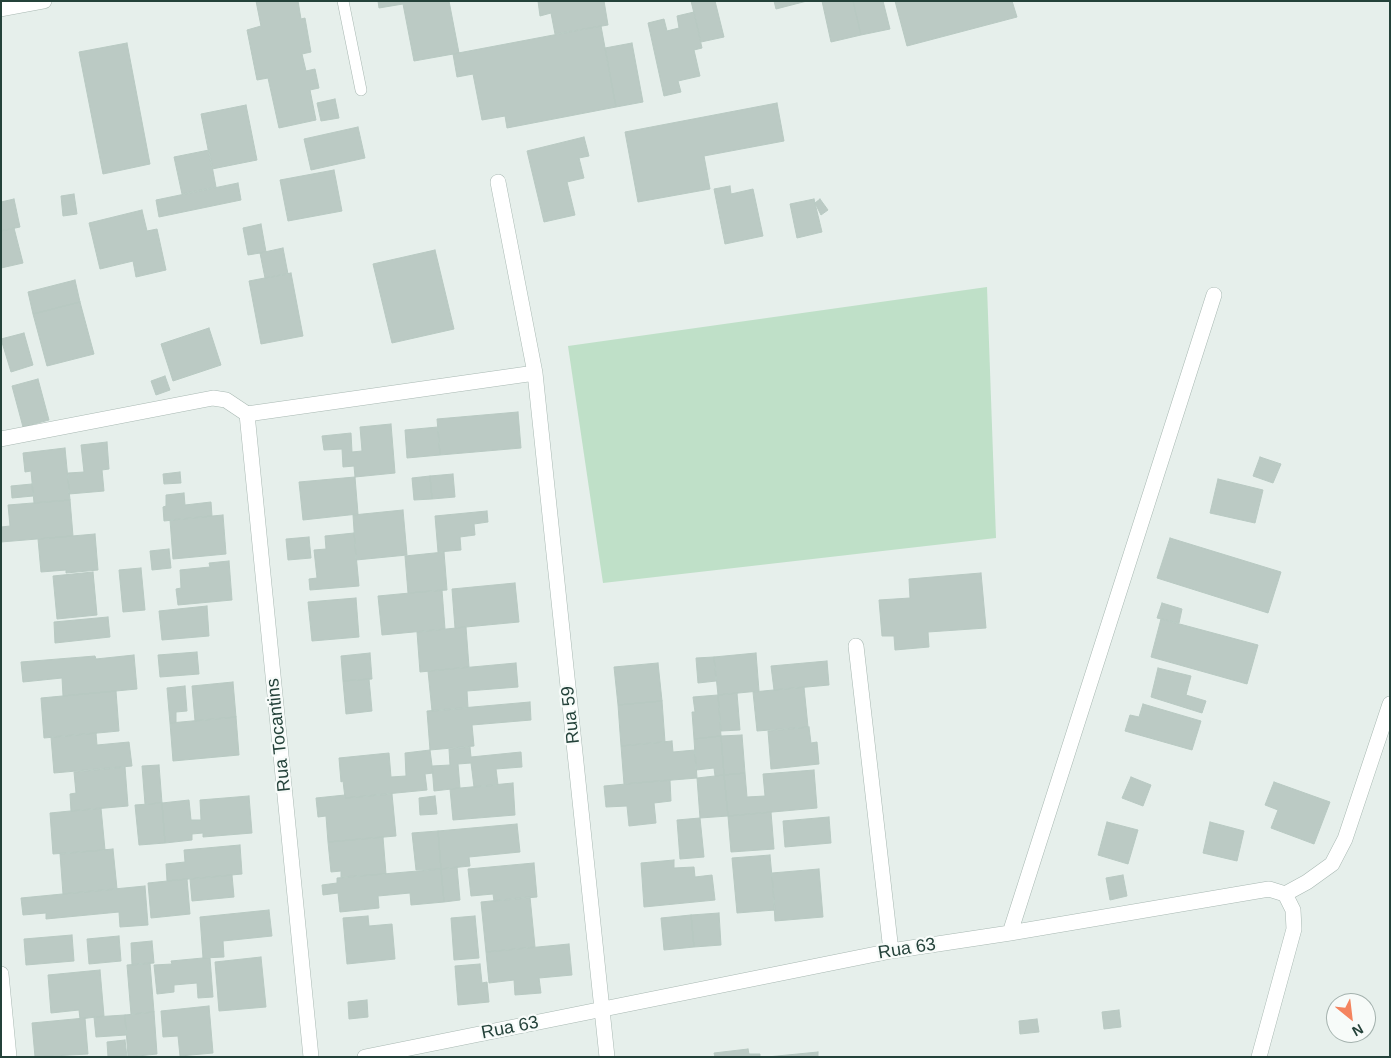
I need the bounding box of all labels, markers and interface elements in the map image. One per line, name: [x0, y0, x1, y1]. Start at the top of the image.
street label: Rua Tocantins: [262, 677, 296, 793]
street label: Rua 59: [557, 685, 585, 745]
street label: Rua 63: [877, 934, 937, 964]
north arrow: [1326, 993, 1376, 1043]
street label: Rua 63: [479, 1012, 541, 1044]
text: N: [1349, 1021, 1366, 1040]

